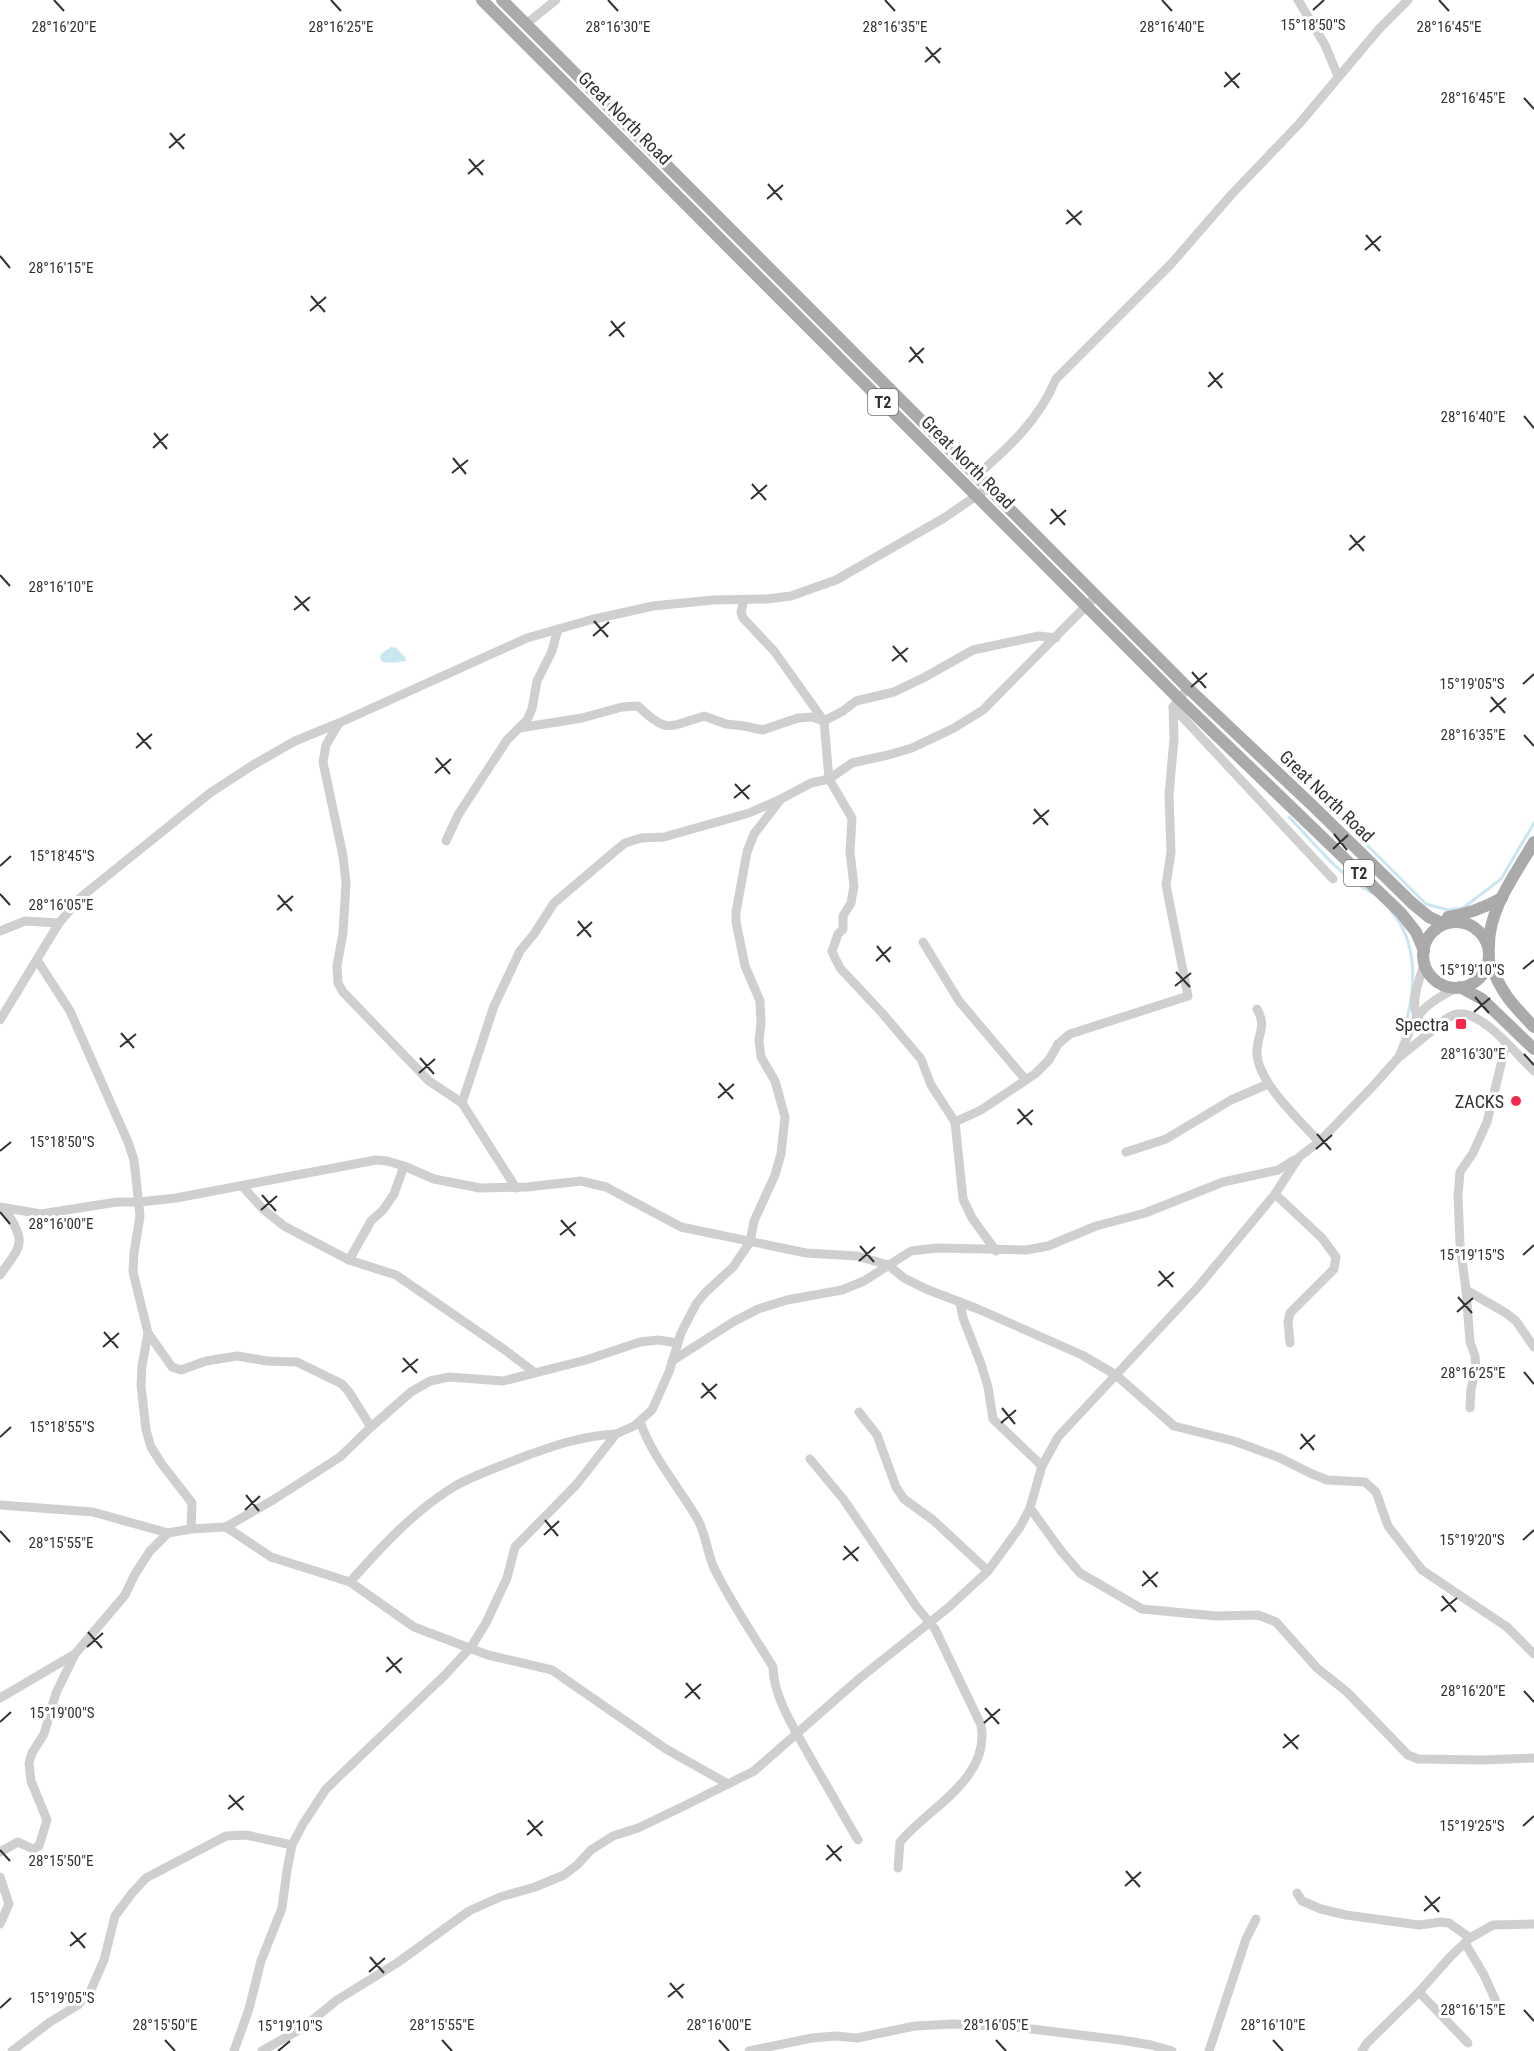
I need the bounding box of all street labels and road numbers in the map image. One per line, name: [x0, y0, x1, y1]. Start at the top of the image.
street label: Great North Road: [574, 67, 676, 169]
road number: T2: [868, 389, 898, 415]
street label: Great North Road: [917, 411, 1019, 513]
street label: Great North Road: [1276, 746, 1378, 846]
road number: T2: [1344, 860, 1374, 886]

